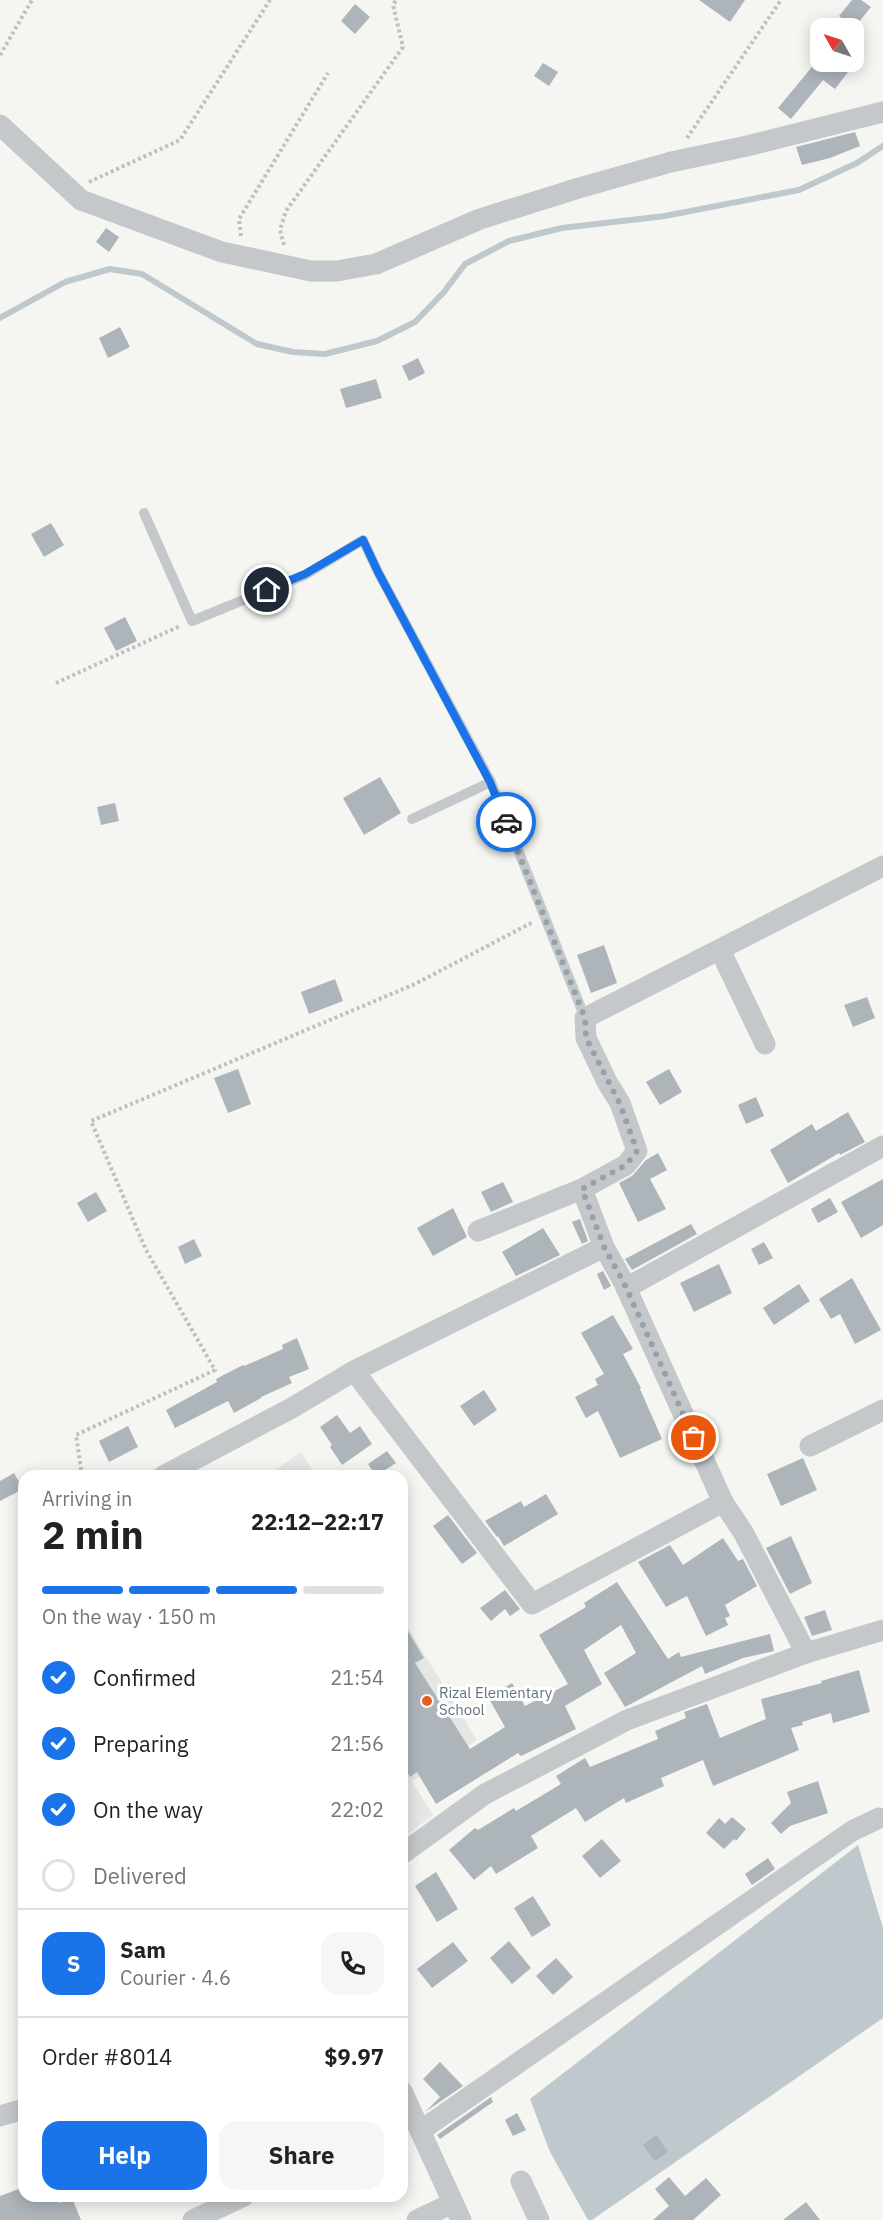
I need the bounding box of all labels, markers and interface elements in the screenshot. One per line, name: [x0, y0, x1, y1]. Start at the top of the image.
north arrow: [810, 18, 864, 72]
map controls: [810, 18, 864, 72]
pin: [241, 564, 292, 615]
icon: home: [250, 573, 283, 606]
courier: [476, 792, 536, 852]
icon: car: [490, 806, 523, 839]
pin: [668, 1412, 719, 1463]
icon: bag: [677, 1421, 710, 1454]
text: Arriving in: [42, 1485, 132, 1512]
text: 22:12–22:17: [251, 1507, 384, 1536]
text: 2 min: [42, 1509, 144, 1560]
text: On the way · 150 m: [42, 1603, 216, 1630]
icon: check: [42, 1661, 75, 1694]
text: Confirmed: [93, 1663, 196, 1692]
text: 21:54: [330, 1664, 384, 1691]
place label: Rizal Elementary School: [439, 1683, 553, 1719]
marker: Rizal Elementary School: [420, 1694, 434, 1708]
icon: check: [42, 1727, 75, 1760]
text: Preparing: [93, 1729, 188, 1758]
text: 21:56: [330, 1730, 384, 1757]
icon: check: [42, 1793, 75, 1826]
text: On the way: [93, 1795, 203, 1824]
text: 22:02: [330, 1796, 384, 1823]
text: Delivered: [93, 1861, 187, 1890]
button: phone: [321, 1932, 384, 1995]
text: Sam: [120, 1935, 166, 1964]
text: S: [67, 1949, 80, 1978]
text: Courier · 4.6: [120, 1964, 231, 1991]
text: Order #8014: [42, 2042, 172, 2071]
text: $9.97: [324, 2042, 384, 2071]
button: Help: [42, 2121, 207, 2190]
button: Share: [219, 2121, 384, 2190]

